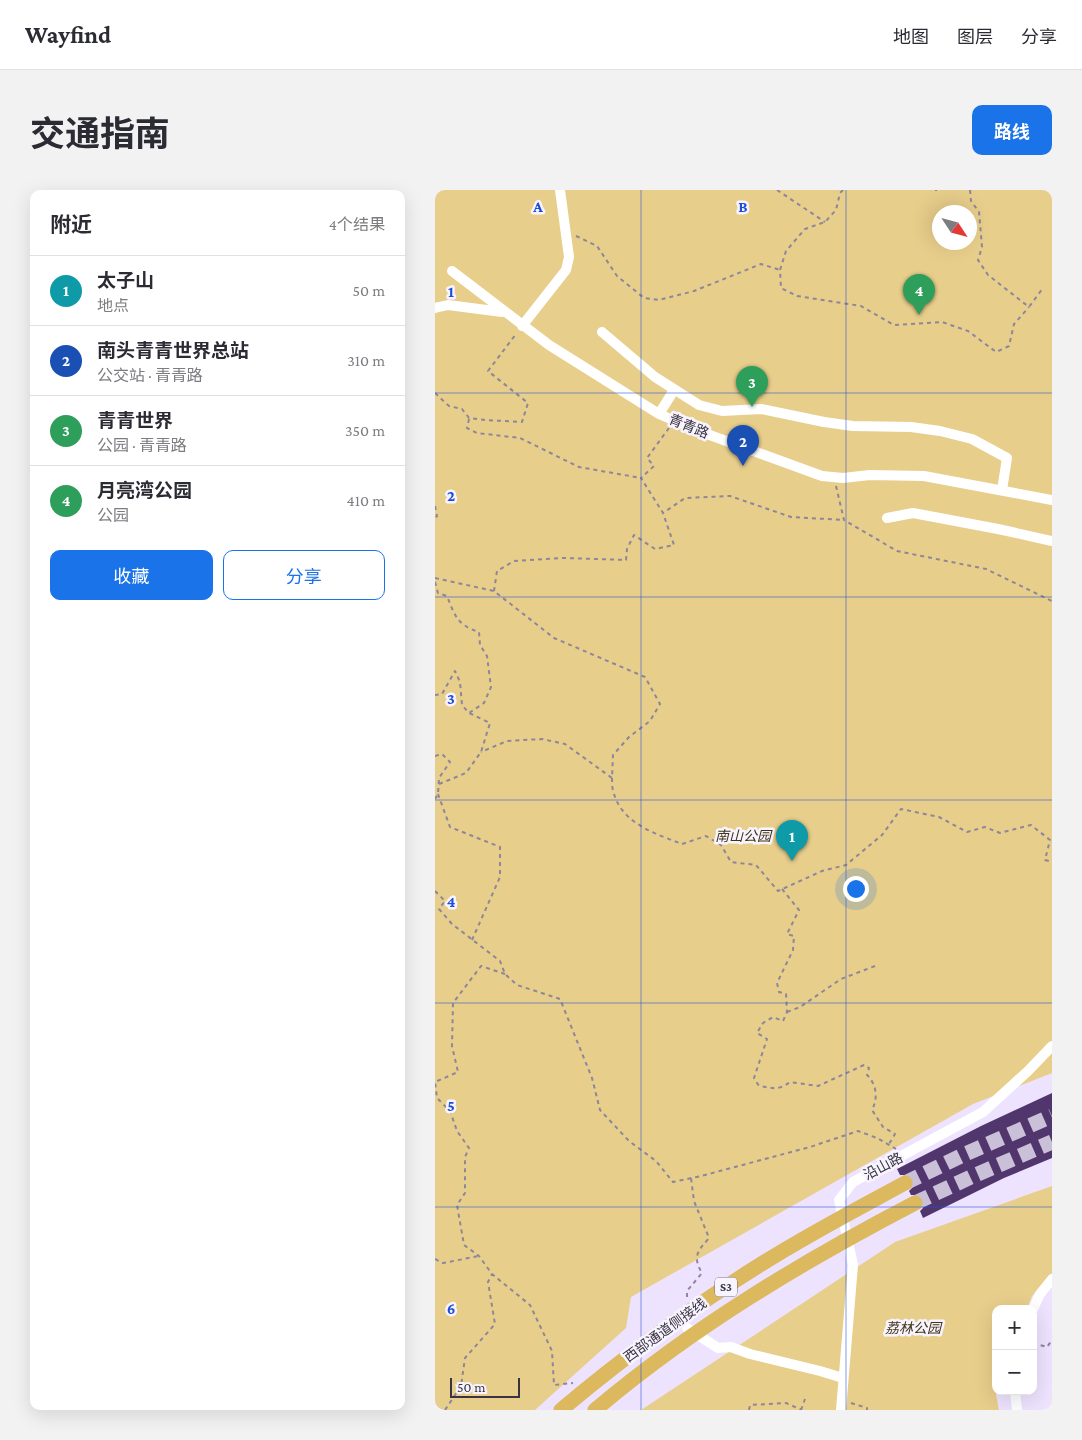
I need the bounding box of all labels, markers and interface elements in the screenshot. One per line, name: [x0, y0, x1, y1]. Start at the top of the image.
text: Wayfind: [25, 21, 111, 48]
text: 地图: [893, 27, 929, 47]
text: 图层: [957, 27, 993, 47]
text: 分享: [1021, 27, 1057, 47]
button: 路线: [972, 105, 1052, 155]
text: 交通指南: [30, 115, 170, 154]
text: A: [532, 198, 543, 215]
text: B: [738, 198, 748, 215]
north arrow: [932, 205, 977, 250]
text: 附近: [50, 213, 92, 237]
text: 4个结果: [329, 216, 385, 233]
text: 太子山: [97, 270, 154, 291]
pin: 4: [903, 274, 935, 315]
text: 1: [63, 282, 69, 299]
text: 50 m: [353, 282, 385, 299]
text: 1: [448, 283, 454, 300]
text: 地点: [97, 297, 129, 314]
text: 南头青青世界总站: [97, 340, 249, 361]
text: 2: [62, 352, 70, 369]
text: 310 m: [347, 352, 385, 369]
pin: 3: [736, 366, 768, 407]
text: 公交站 · 青青路: [97, 367, 203, 384]
text: 青青世界: [97, 410, 173, 431]
street label: 青青路: [667, 411, 711, 441]
text: 3: [62, 422, 70, 439]
text: 350 m: [345, 422, 385, 439]
pin: 2: [727, 425, 759, 466]
text: 公园 · 青青路: [97, 437, 187, 454]
text: 月亮湾公园: [97, 480, 192, 501]
text: 2: [447, 487, 455, 504]
text: 4: [62, 492, 70, 509]
text: 410 m: [347, 492, 385, 509]
text: 公园: [97, 507, 129, 524]
button: 收藏: [50, 550, 213, 600]
button: 分享: [223, 550, 385, 600]
text: 3: [447, 690, 455, 707]
pin: 1: [776, 820, 808, 861]
park label: 南山公园: [715, 828, 773, 844]
your location: [843, 876, 869, 902]
text: 4: [447, 893, 456, 910]
text: 5: [447, 1097, 455, 1114]
street label: 沿山路: [861, 1149, 905, 1183]
road number: S3: [715, 1278, 737, 1296]
street label: 西部通道侧接线: [621, 1295, 709, 1365]
text: 6: [447, 1300, 455, 1317]
map controls: [992, 1305, 1037, 1395]
button: +: [992, 1305, 1037, 1350]
park label: 荔林公园: [885, 1320, 943, 1336]
button: −: [992, 1350, 1037, 1395]
scale bar: [450, 1375, 520, 1398]
text: 50 m: [457, 1379, 485, 1395]

